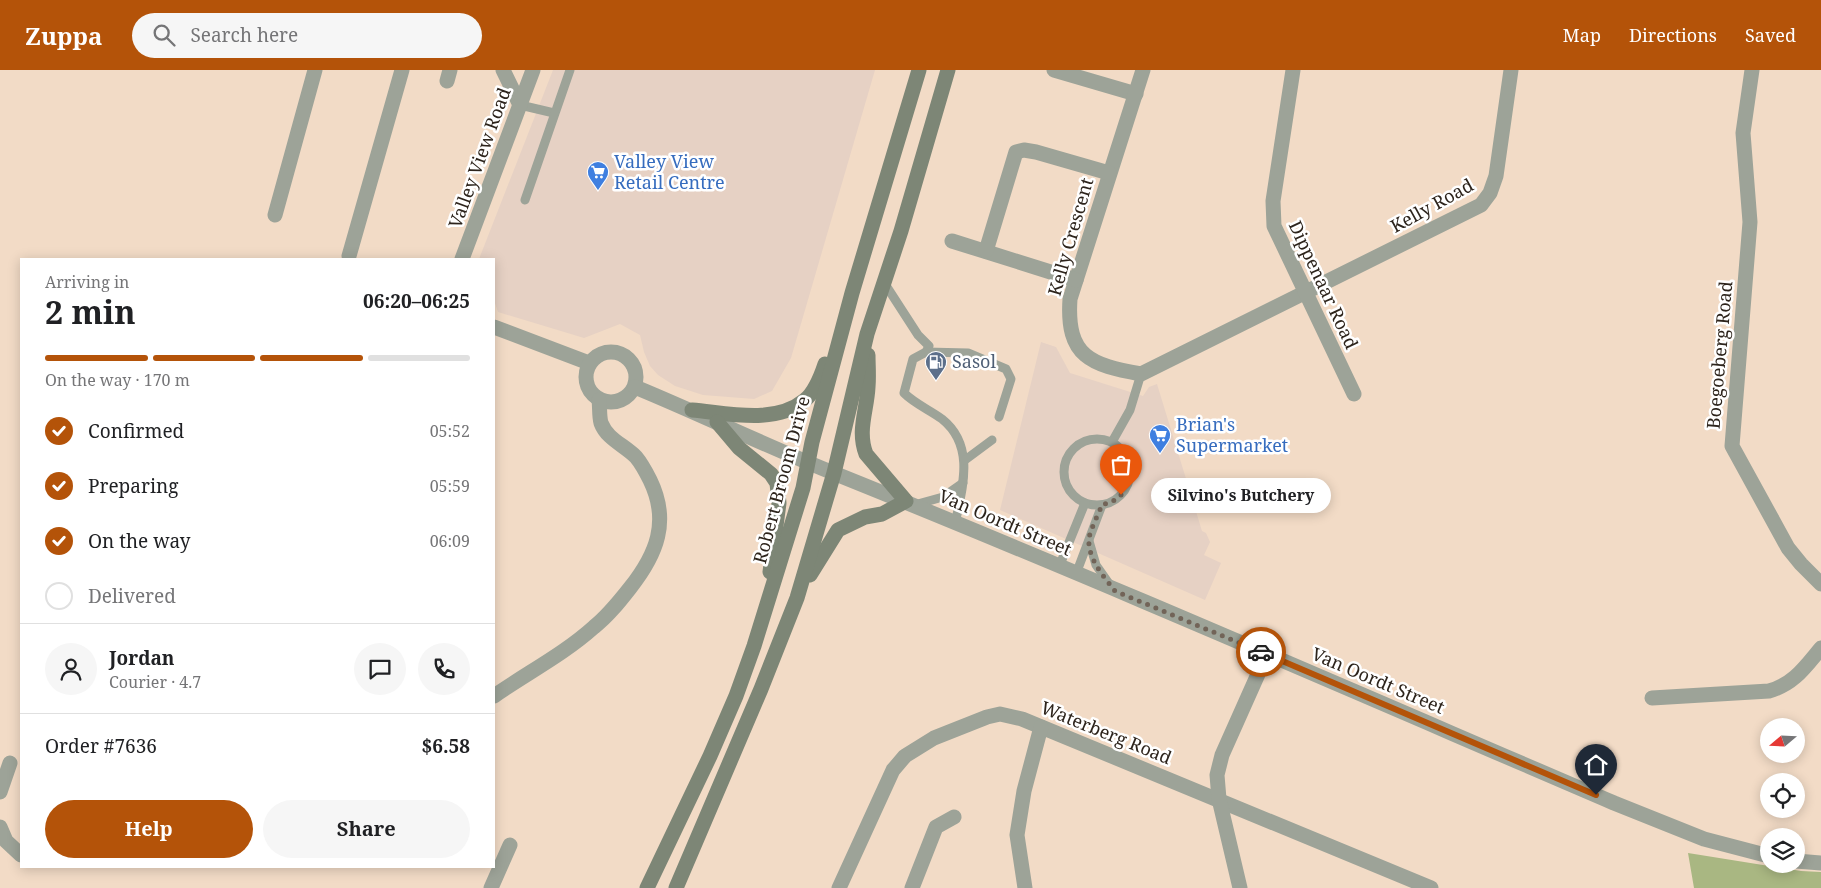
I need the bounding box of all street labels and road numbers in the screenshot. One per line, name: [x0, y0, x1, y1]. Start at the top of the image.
street label: Valley View Road: [442, 84, 516, 231]
street label: Kelly Road: [1386, 173, 1477, 238]
street label: Kelly Crescent: [1042, 175, 1098, 298]
street label: Dippenaar Road: [1284, 217, 1364, 353]
street label: Boegoeberg Road: [1701, 280, 1737, 430]
street label: Robert Broom Drive: [747, 393, 815, 566]
street label: Van Oordt Street: [935, 483, 1075, 561]
street label: Van Oordt Street: [1308, 641, 1448, 719]
street label: Waterberg Road: [1037, 695, 1175, 769]

